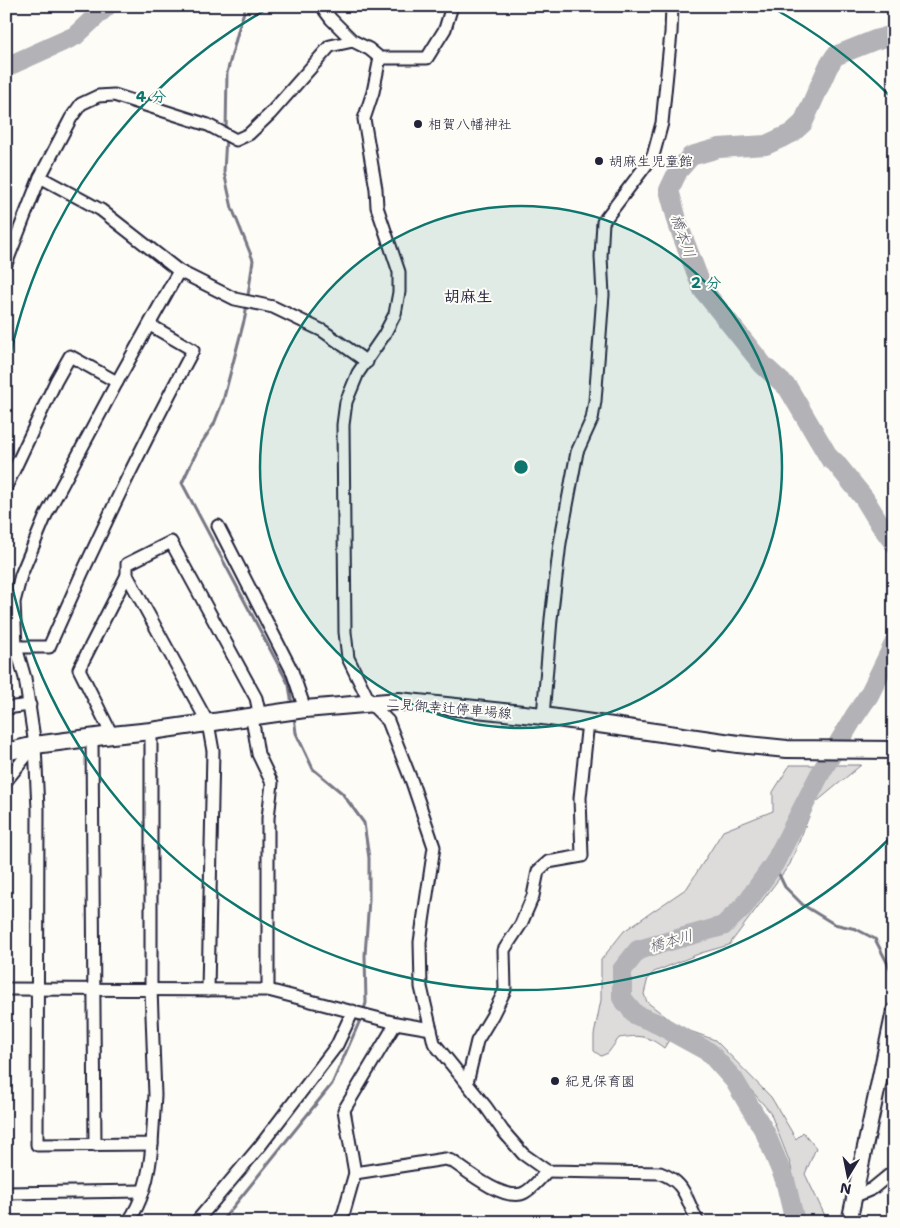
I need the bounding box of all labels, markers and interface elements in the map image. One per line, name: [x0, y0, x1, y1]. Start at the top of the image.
text: 4 分: [136, 87, 166, 107]
place label: 相賀八幡神社: [428, 115, 512, 133]
marker: 相賀八幡神社: [412, 118, 424, 130]
place label: 胡麻生児童館: [609, 152, 693, 170]
marker: 胡麻生児童館: [593, 155, 605, 167]
water label: 橋本川: [666, 211, 700, 261]
text: 2 分: [691, 273, 721, 293]
district label: 胡麻生: [444, 286, 492, 307]
centre of rings: [512, 458, 530, 476]
street label: 二見御幸辻停車場線: [385, 694, 513, 722]
water label: 橋本川: [647, 925, 695, 957]
place label: 紀見保育園: [565, 1072, 635, 1090]
marker: 紀見保育園: [549, 1075, 561, 1087]
north arrow: [822, 1150, 872, 1200]
text: N: [839, 1179, 853, 1199]

